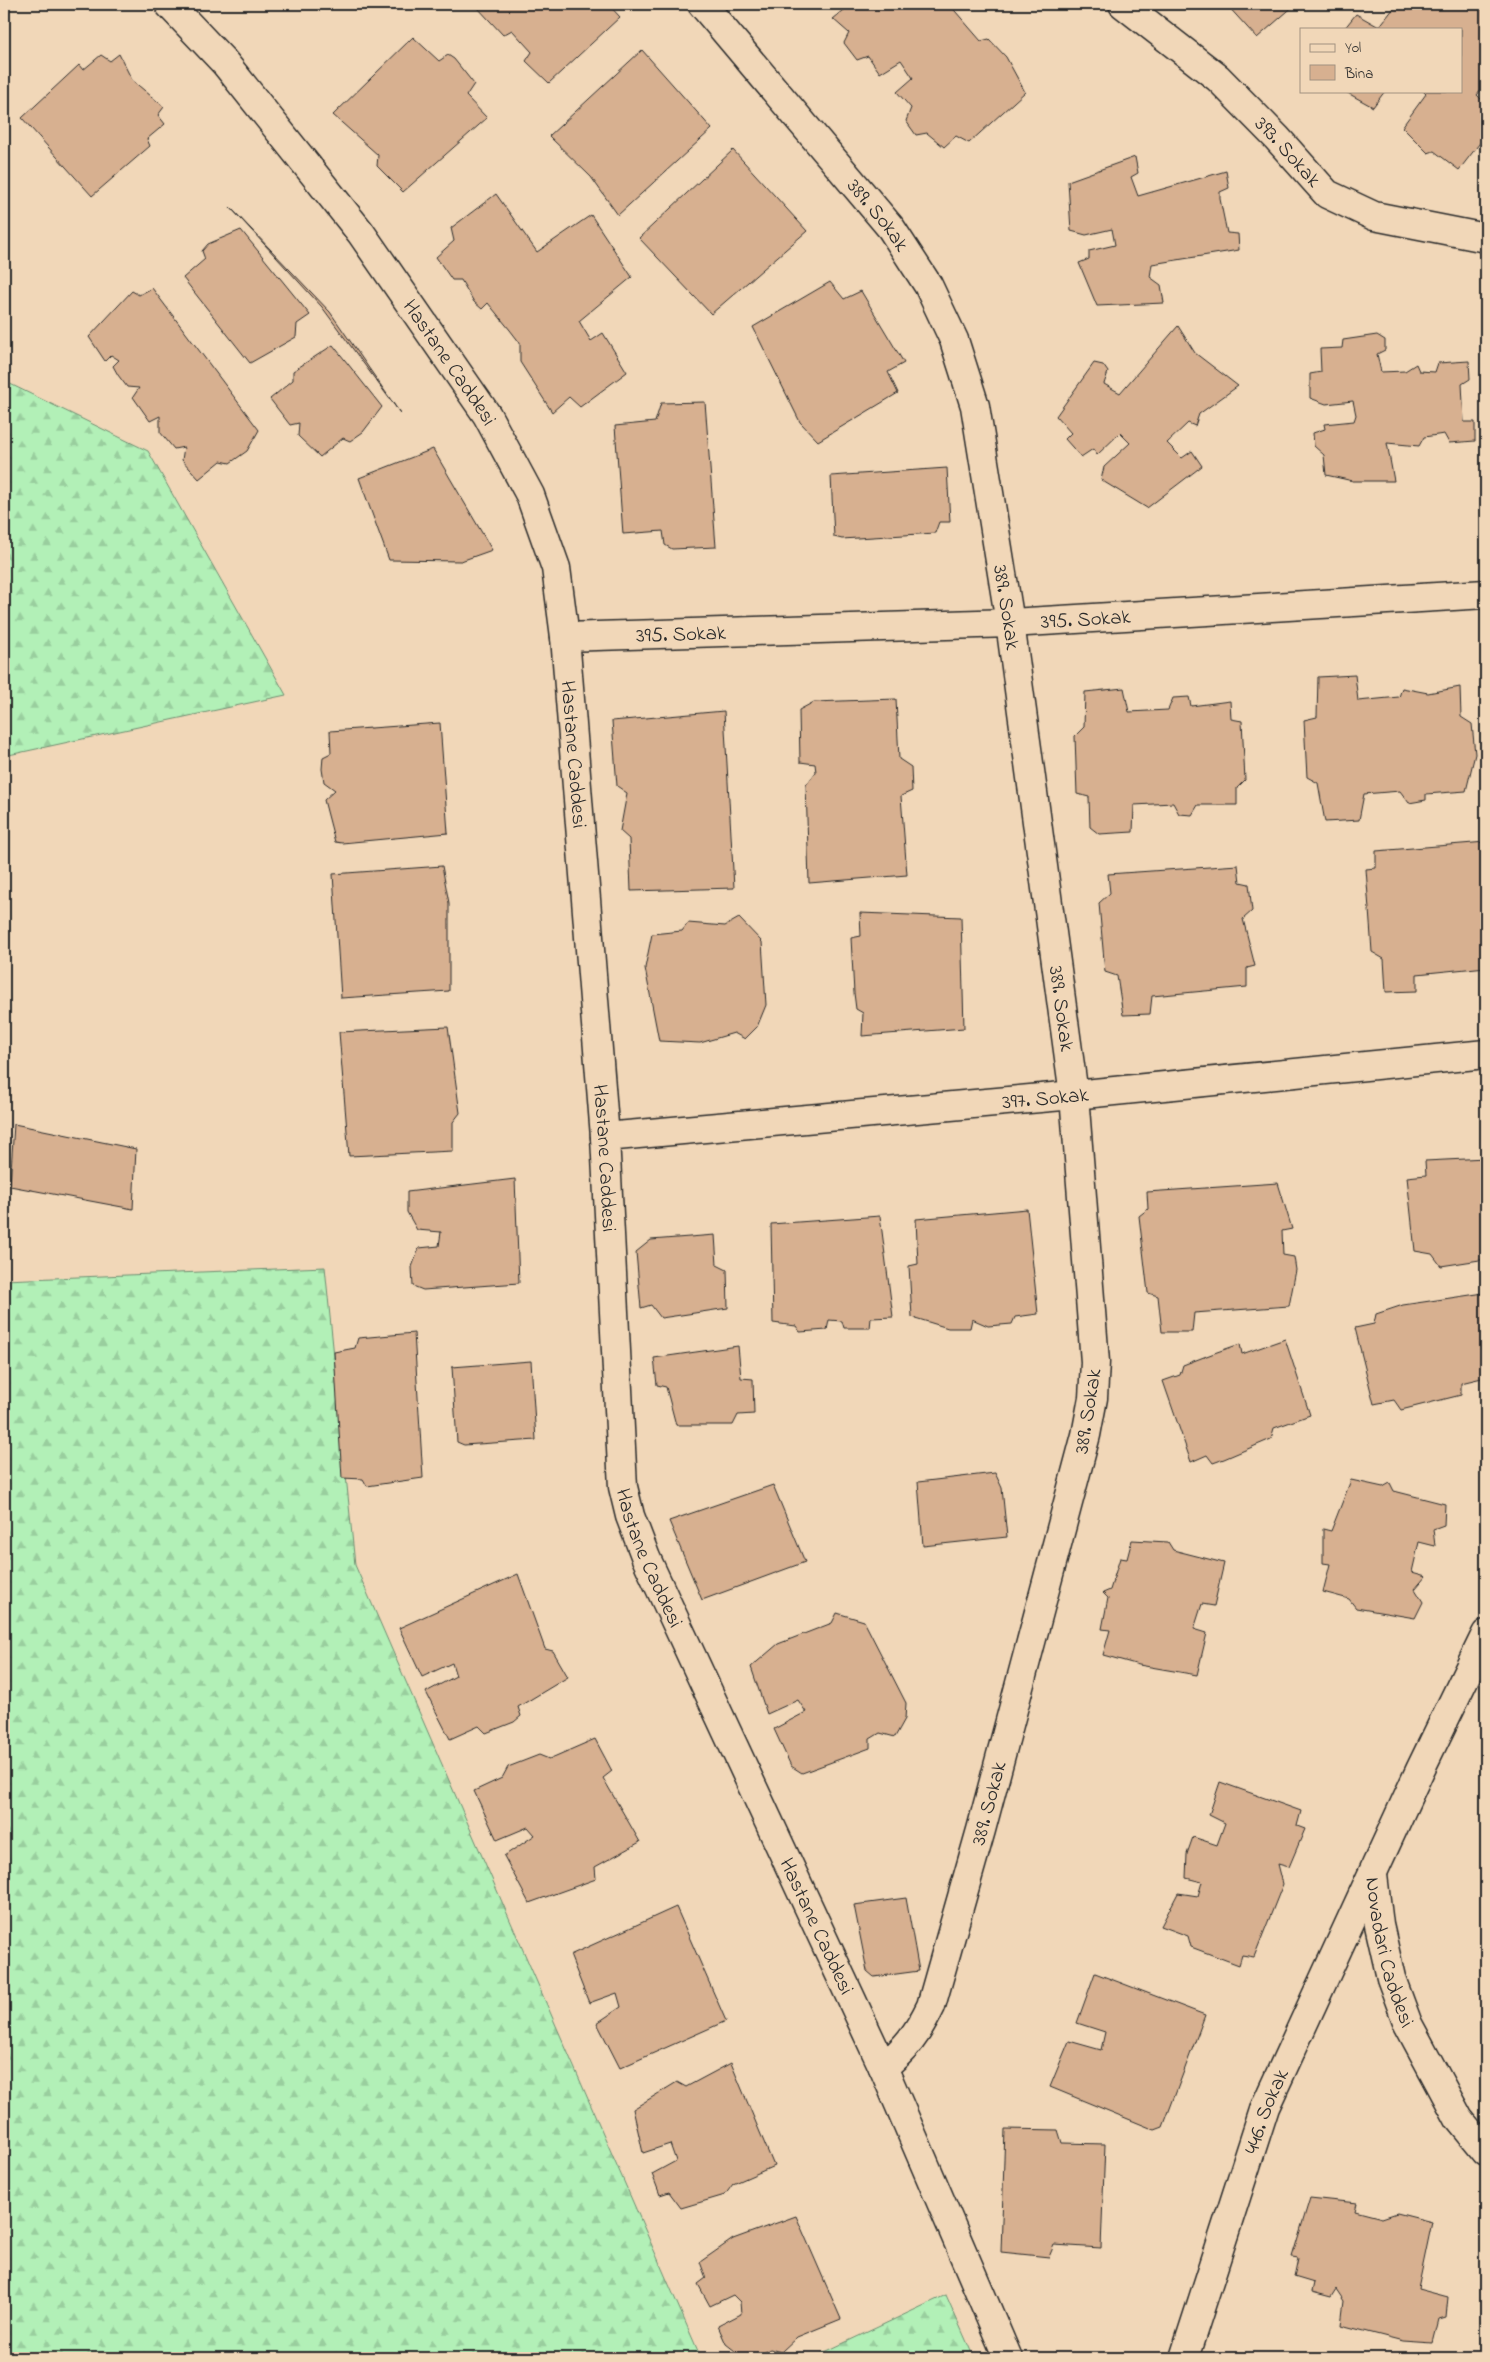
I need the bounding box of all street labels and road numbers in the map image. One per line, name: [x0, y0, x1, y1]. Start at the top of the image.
street label: 393. Sokak: [1247, 110, 1328, 195]
street label: 389. Sokak: [839, 173, 916, 259]
street label: Hastane Caddesi: [394, 294, 503, 432]
street label: 389. Sokak: [984, 563, 1027, 653]
street label: 395. Sokak: [1040, 603, 1132, 638]
street label: 395. Sokak: [636, 619, 727, 652]
street label: Hastane Caddesi: [552, 679, 593, 829]
street label: 389. Sokak: [1040, 964, 1081, 1054]
street label: 397. Sokak: [1001, 1081, 1091, 1118]
street label: Hastane Caddesi: [584, 1083, 623, 1233]
street label: 389. Sokak: [1067, 1366, 1111, 1456]
street label: Hastane Caddesi: [607, 1485, 689, 1633]
street label: 389. Sokak: [964, 1757, 1016, 1849]
street label: Hastane Caddesi: [771, 1853, 860, 2000]
street label: Novadari Caddesi: [1356, 1876, 1420, 2034]
street label: 446. Sokak: [1238, 2064, 1298, 2158]

